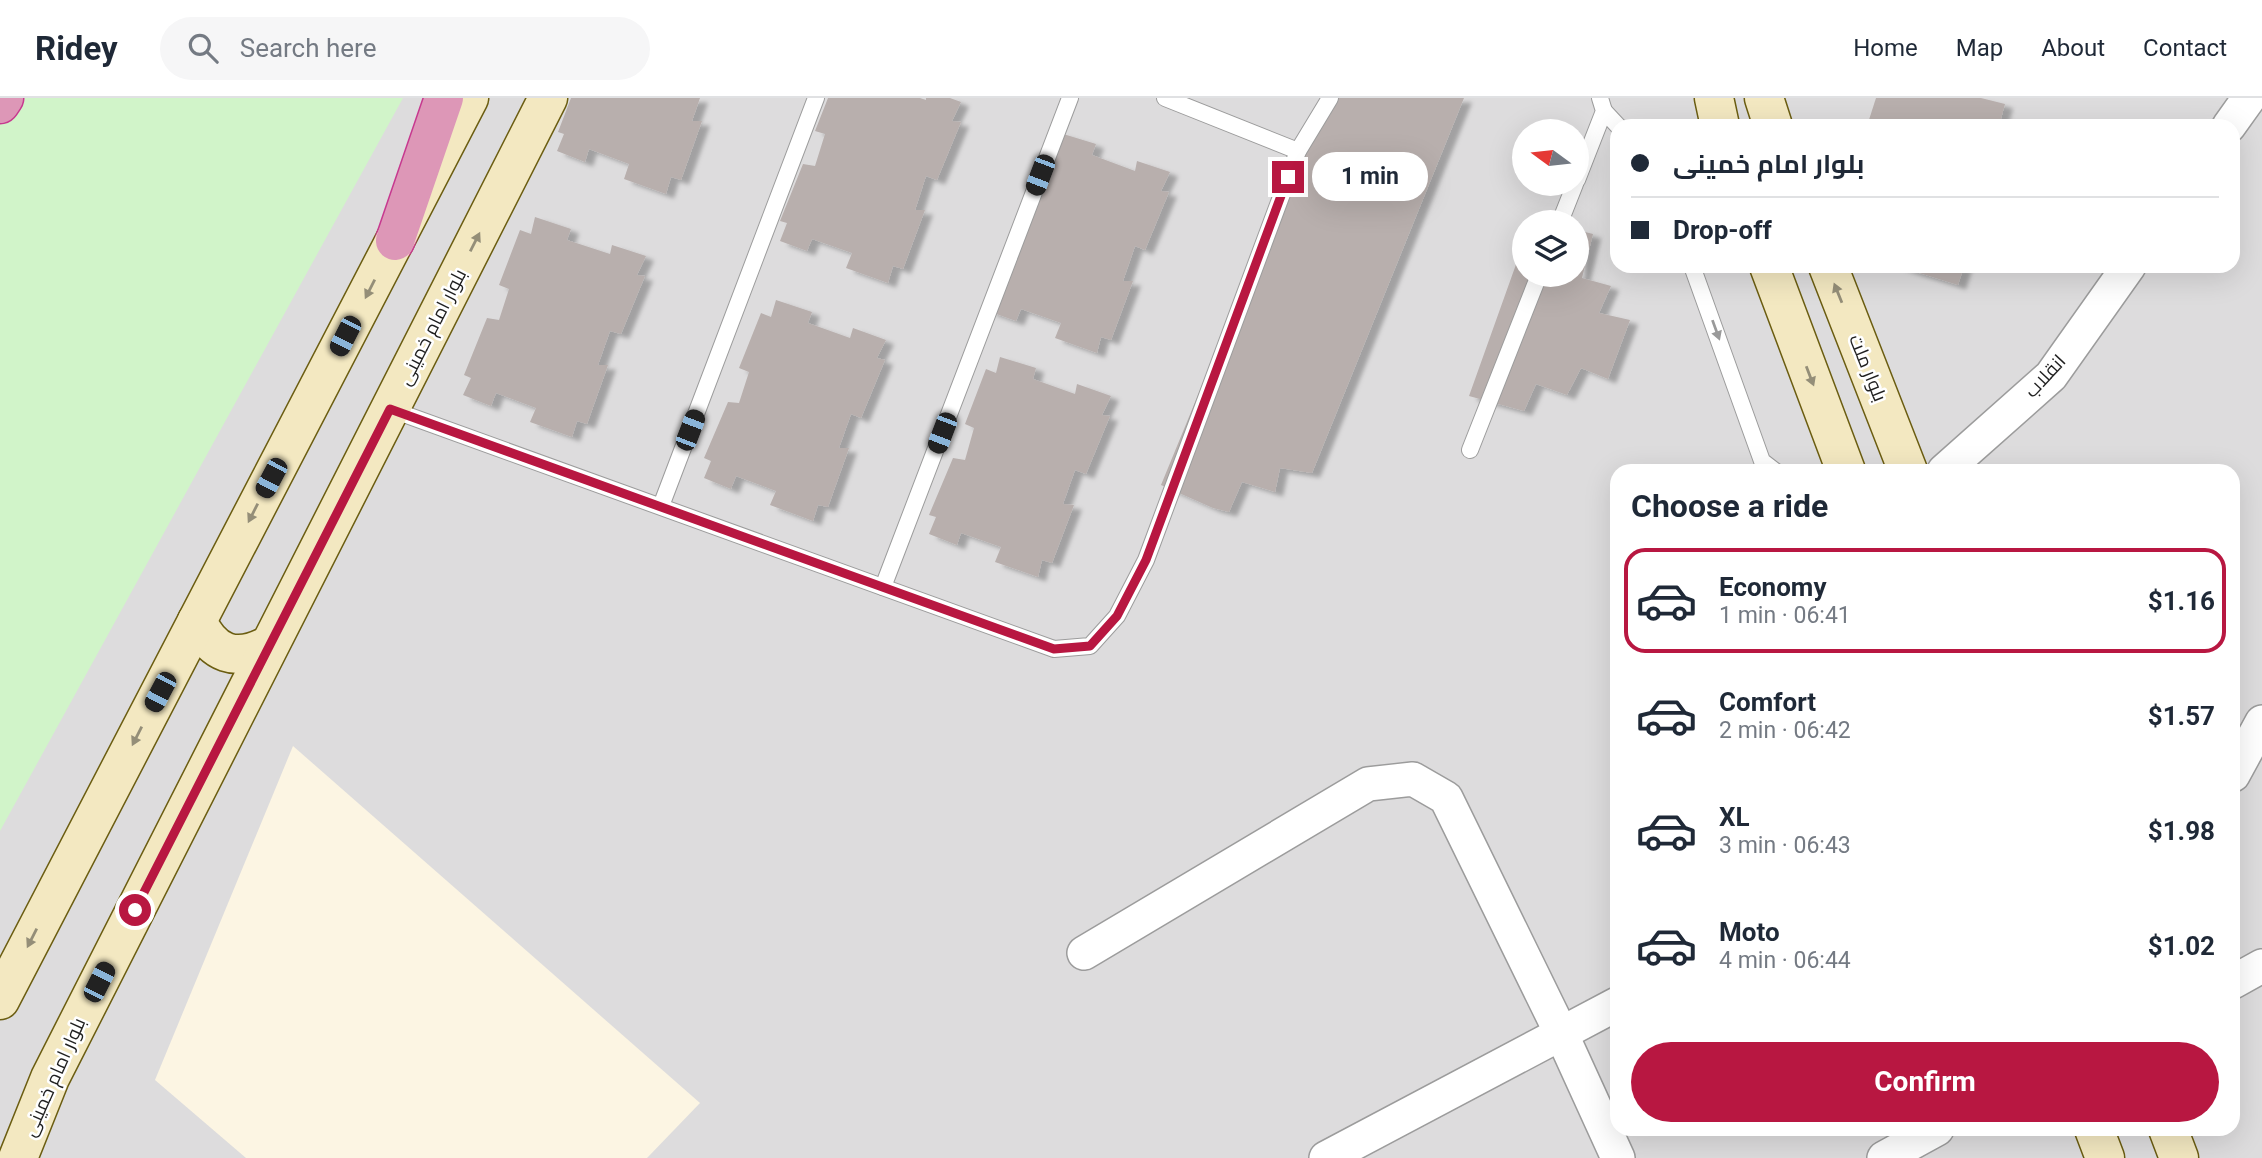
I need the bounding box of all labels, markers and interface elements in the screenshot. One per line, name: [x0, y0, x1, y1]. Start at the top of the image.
search box: [160, 17, 650, 80]
text: Ridey: [35, 29, 118, 68]
icon: search: [184, 29, 222, 67]
text: Search here: [240, 33, 376, 63]
text: Home: [1853, 34, 1918, 62]
text: Map: [1956, 34, 2003, 62]
text: About: [2041, 34, 2105, 62]
text: Contact: [2143, 34, 2227, 62]
north arrow: [1512, 119, 1589, 196]
map controls: [1512, 119, 1589, 287]
text: بلوار امام خمینی: [1673, 149, 1864, 179]
car: [1023, 152, 1058, 198]
callout: 1 min: [1312, 153, 1428, 202]
route end: [1272, 161, 1304, 193]
text: 1 min: [1341, 163, 1399, 190]
button: layers: [1512, 210, 1589, 287]
text: Drop-off: [1673, 215, 1772, 245]
one-way arrow: [469, 232, 480, 252]
street label: بلوار امام خمینی: [393, 265, 473, 390]
one-way arrow: [364, 279, 375, 299]
one-way arrow: [1833, 283, 1844, 304]
car: [327, 313, 364, 359]
one-way arrow: [1710, 320, 1721, 341]
street label: بلوار ملت: [1844, 331, 1892, 405]
street label: انقلاب: [2020, 350, 2070, 402]
one-way arrow: [1805, 365, 1816, 386]
car: [673, 407, 708, 453]
car: [925, 410, 960, 456]
car: [252, 455, 291, 501]
text: Choose a ride: [1631, 487, 1828, 525]
one-way arrow: [248, 503, 260, 523]
icon: car: [1635, 569, 1698, 632]
text: Economy: [1719, 572, 1826, 602]
text: $1.16: [2148, 586, 2215, 616]
text: 1 min · 06:41: [1719, 602, 1851, 629]
car: [141, 669, 180, 715]
icon: car: [1635, 684, 1698, 747]
text: Comfort: [1719, 687, 1816, 717]
text: $1.57: [2148, 701, 2215, 731]
text: 2 min · 06:42: [1719, 717, 1851, 744]
one-way arrow: [131, 726, 143, 746]
icon: car: [1635, 799, 1698, 862]
text: XL: [1719, 802, 1750, 832]
text: $1.98: [2148, 816, 2215, 846]
text: 3 min · 06:43: [1719, 832, 1851, 859]
route start: [119, 894, 151, 926]
icon: car: [1635, 914, 1698, 977]
text: Moto: [1719, 917, 1780, 947]
one-way arrow: [26, 928, 38, 948]
text: $1.02: [2148, 931, 2215, 961]
text: 4 min · 06:44: [1719, 947, 1851, 974]
car: [81, 959, 118, 1005]
street label: بلوار امام خمینی: [18, 1014, 92, 1141]
button: Confirm: [1631, 1042, 2219, 1122]

